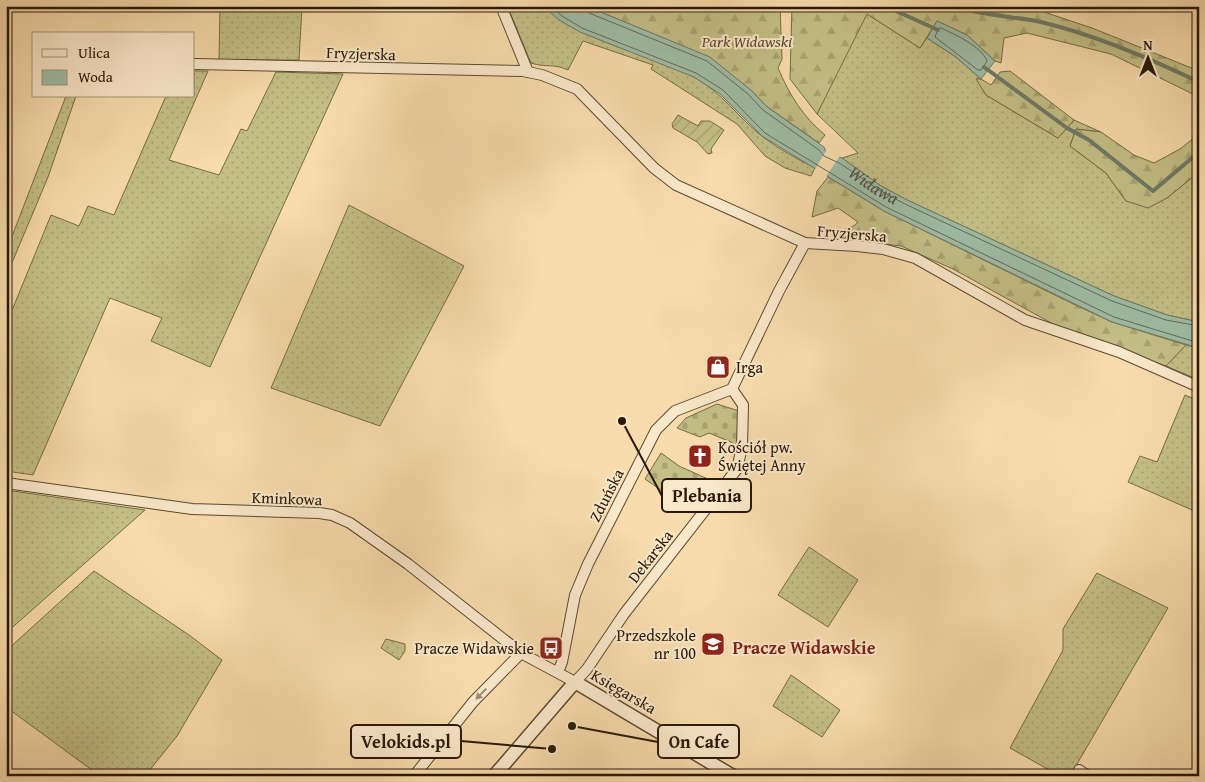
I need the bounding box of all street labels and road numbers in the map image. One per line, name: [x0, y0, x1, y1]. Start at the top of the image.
street label: Fryzjerska: [326, 40, 397, 66]
street label: Fryzjerska: [816, 218, 888, 248]
street label: Zduńska: [582, 464, 630, 526]
street label: Kminkowa: [251, 485, 323, 511]
street label: Dekarska: [622, 524, 679, 588]
street label: Księgarska: [587, 663, 662, 720]

